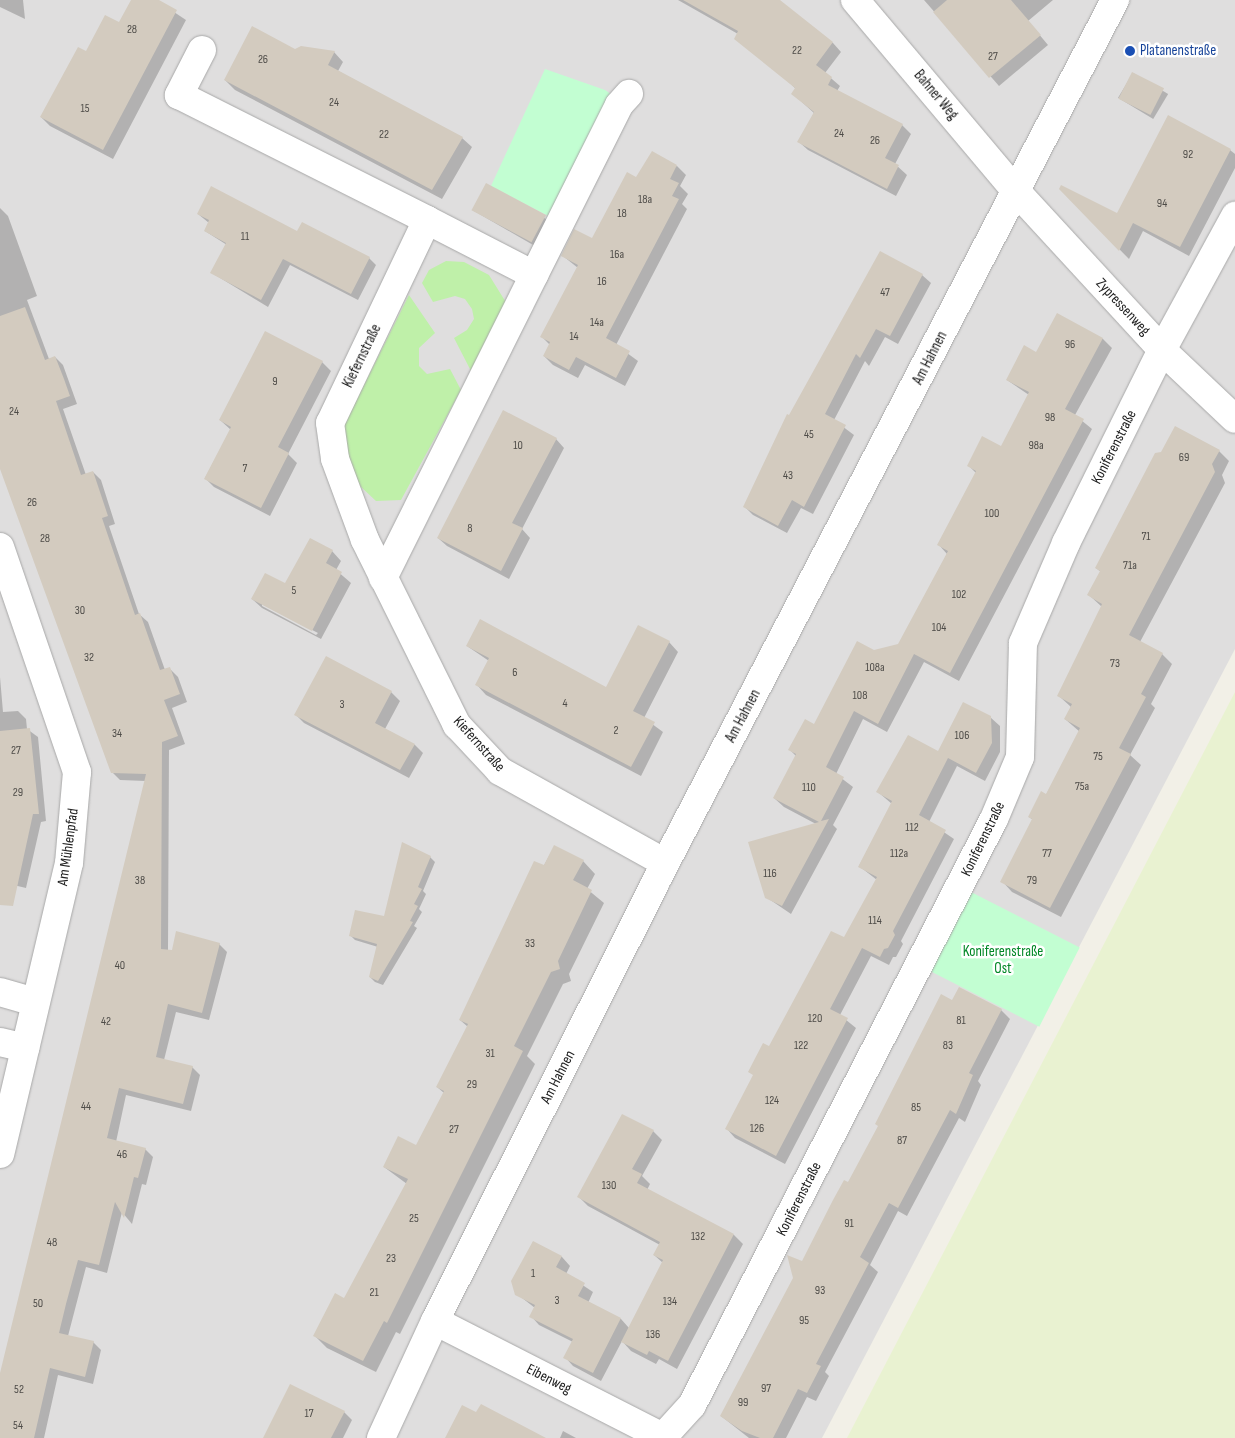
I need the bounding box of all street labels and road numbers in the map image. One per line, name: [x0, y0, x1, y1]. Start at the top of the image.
street label: Bahner Weg: [910, 66, 962, 124]
street label: Zypressenweg: [1092, 275, 1154, 339]
street label: Kiefernstraße: [339, 321, 385, 391]
street label: Am Hahnen: [909, 328, 951, 388]
street label: Koniferenstraße: [1088, 407, 1140, 487]
street label: Am Hahnen: [722, 686, 764, 746]
street label: Kiefernstraße: [449, 713, 509, 775]
street label: Koniferenstraße: [957, 799, 1009, 879]
street label: Am Mühlenpfad: [54, 807, 82, 887]
street label: Am Hahnen: [537, 1047, 579, 1107]
street label: Koniferenstraße: [773, 1159, 825, 1239]
street label: Eibenweg: [524, 1360, 574, 1398]

